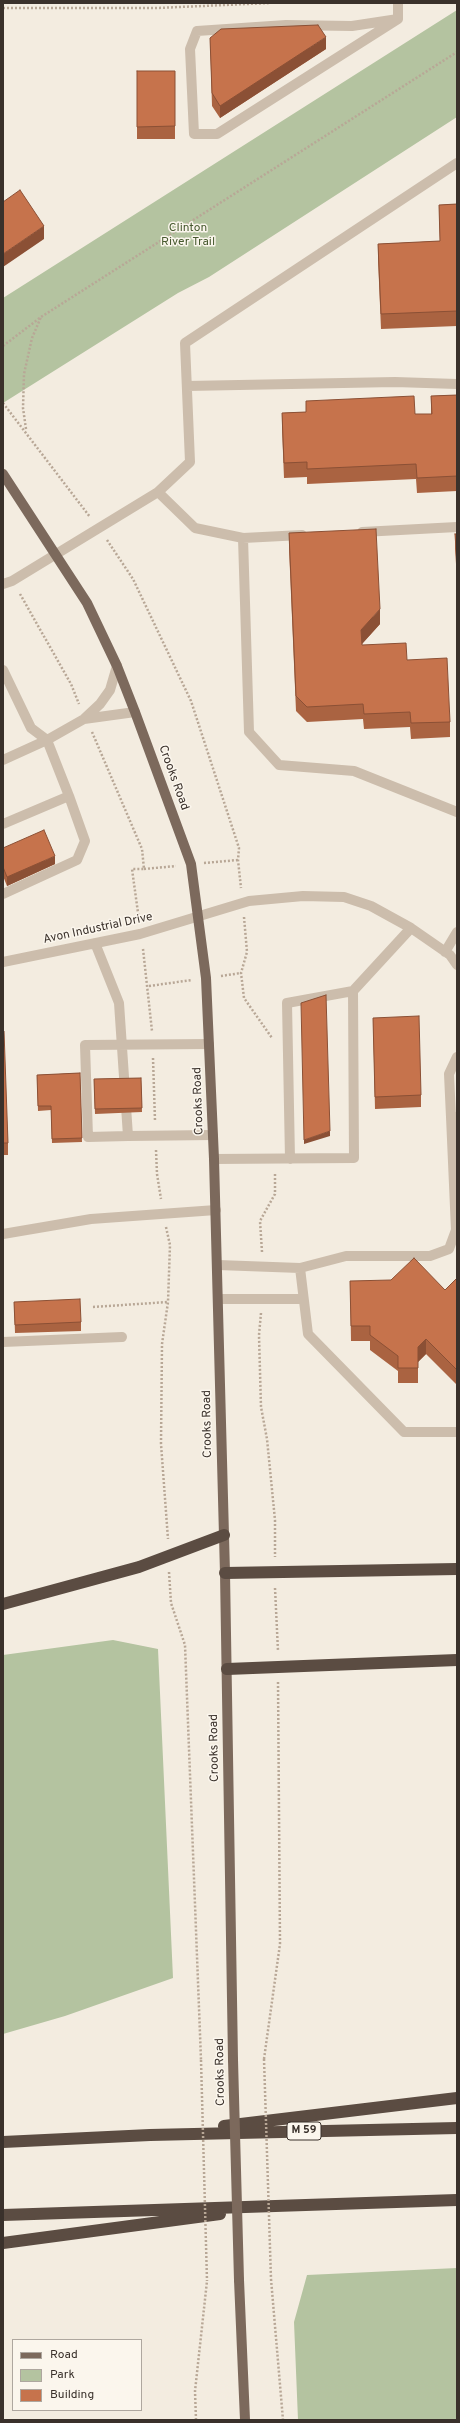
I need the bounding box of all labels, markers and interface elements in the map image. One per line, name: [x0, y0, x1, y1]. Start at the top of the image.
park label: Clinton River Trail: [161, 222, 215, 250]
street label: Crooks Road: [155, 744, 191, 812]
street label: Avon Industrial Drive: [42, 910, 154, 948]
street label: Crooks Road: [191, 1067, 207, 1135]
street label: Crooks Road: [200, 1390, 216, 1458]
street label: Crooks Road: [207, 1714, 223, 1782]
street label: Crooks Road: [213, 2038, 229, 2106]
road number: M 59: [287, 2122, 321, 2140]
legend: [12, 2339, 142, 2411]
text: Road: [50, 2347, 78, 2363]
text: Park: [50, 2367, 75, 2383]
text: Building: [50, 2387, 94, 2403]

